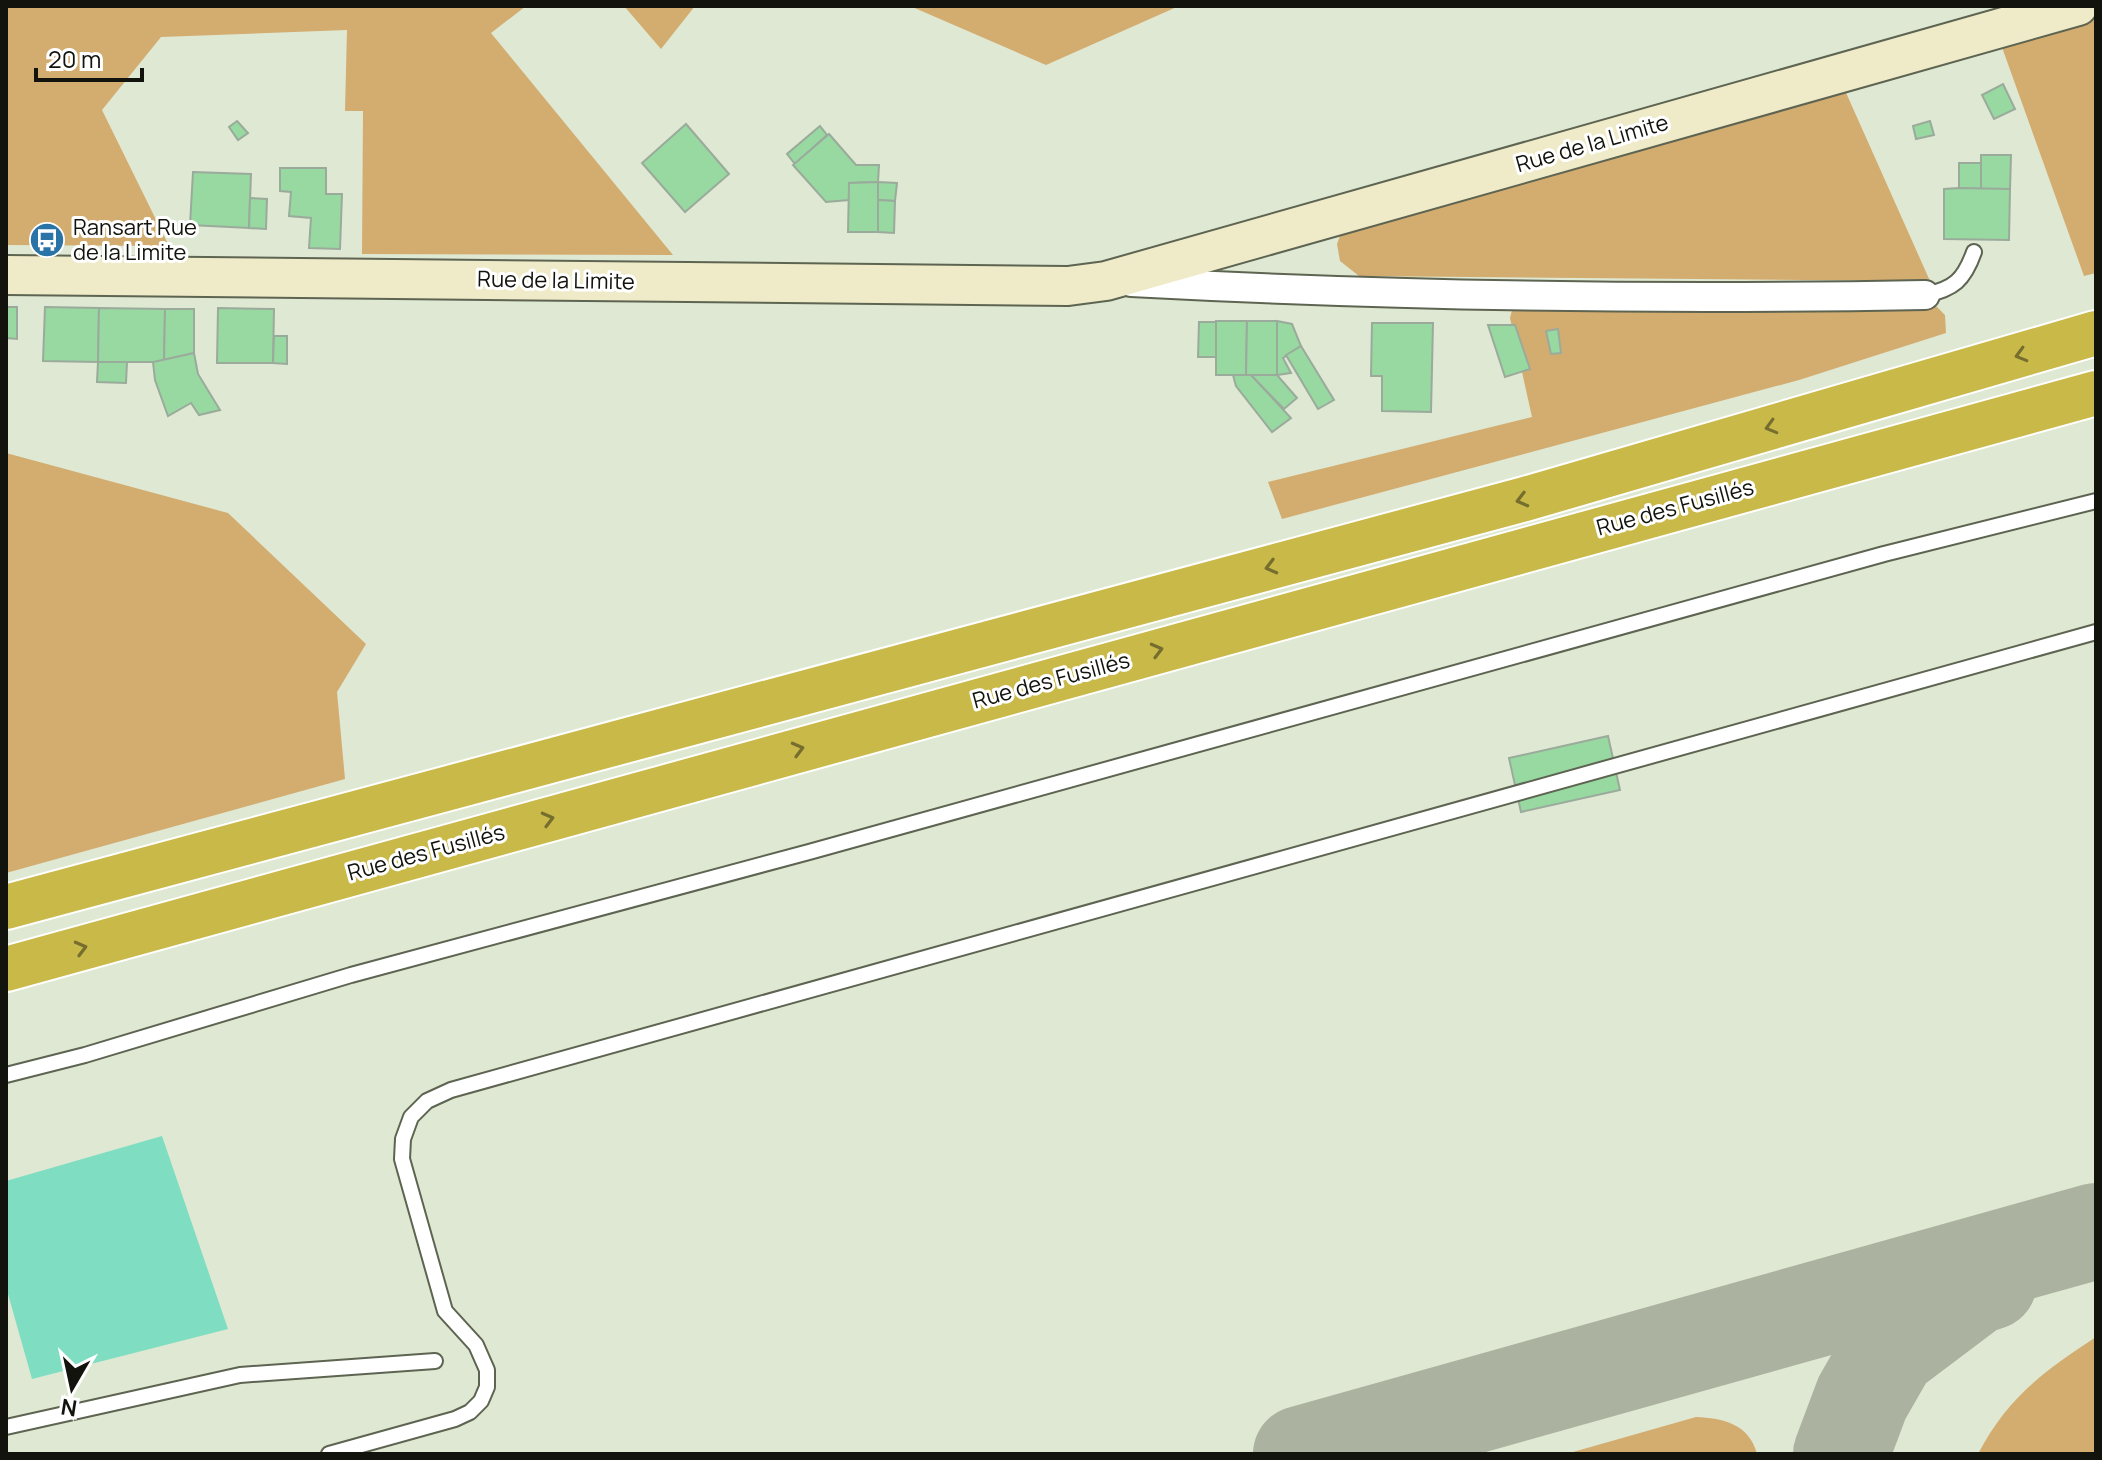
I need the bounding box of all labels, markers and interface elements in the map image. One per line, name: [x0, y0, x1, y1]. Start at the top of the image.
scale bar: [36, 32, 142, 82]
text: 20 m: [48, 42, 101, 75]
street label: Rue de la Limite: [1512, 107, 1672, 179]
place label: Ransart Rue de la Limite: [73, 212, 197, 267]
bus stop icon: Ransart Rue de la Limite: [28, 221, 66, 259]
street label: Rue de la Limite: [477, 264, 635, 296]
one-way arrow: [2015, 346, 2029, 362]
one-way arrow: [1765, 418, 1779, 434]
street label: Rue des Fusillés: [1593, 472, 1757, 542]
one-way arrow: [1515, 490, 1529, 507]
one-way arrow: [1264, 558, 1278, 575]
one-way arrow: [1149, 643, 1163, 660]
street label: Rue des Fusillés: [969, 645, 1133, 715]
one-way arrow: [791, 742, 805, 759]
one-way arrow: [540, 812, 554, 828]
street label: Rue des Fusillés: [344, 817, 508, 887]
one-way arrow: [74, 941, 88, 957]
north arrow: [32, 1348, 112, 1428]
text: N: [59, 1392, 79, 1424]

